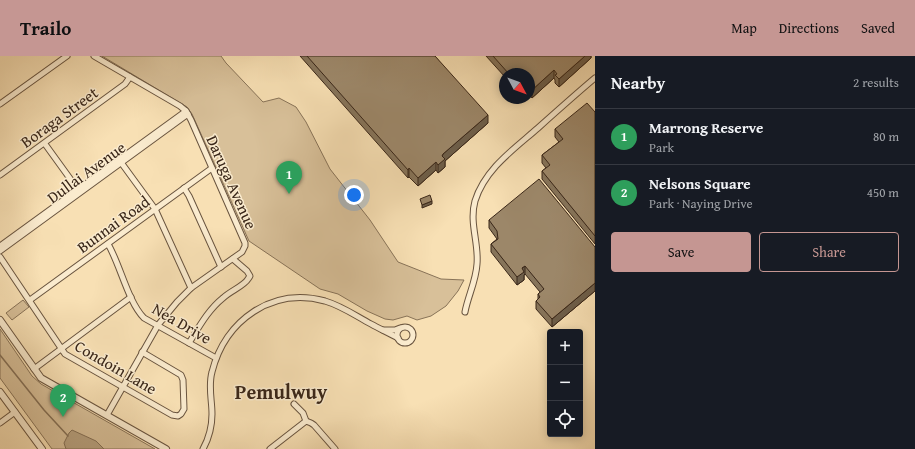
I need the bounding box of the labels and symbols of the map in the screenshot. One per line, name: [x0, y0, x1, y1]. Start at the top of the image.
north arrow: [499, 68, 535, 104]
street label: Boraga Street: [15, 80, 103, 153]
street label: Daruga Avenue: [201, 131, 263, 233]
street label: Dullai Avenue: [42, 135, 130, 209]
pin: 1: [276, 161, 302, 194]
your location: [344, 185, 364, 205]
street label: Bunnai Road: [72, 189, 155, 259]
street label: Nea Drive: [148, 296, 216, 350]
street label: Condoin Lane: [70, 334, 162, 400]
district label: Pemulwuy: [235, 377, 328, 406]
pin: 2: [50, 384, 76, 417]

